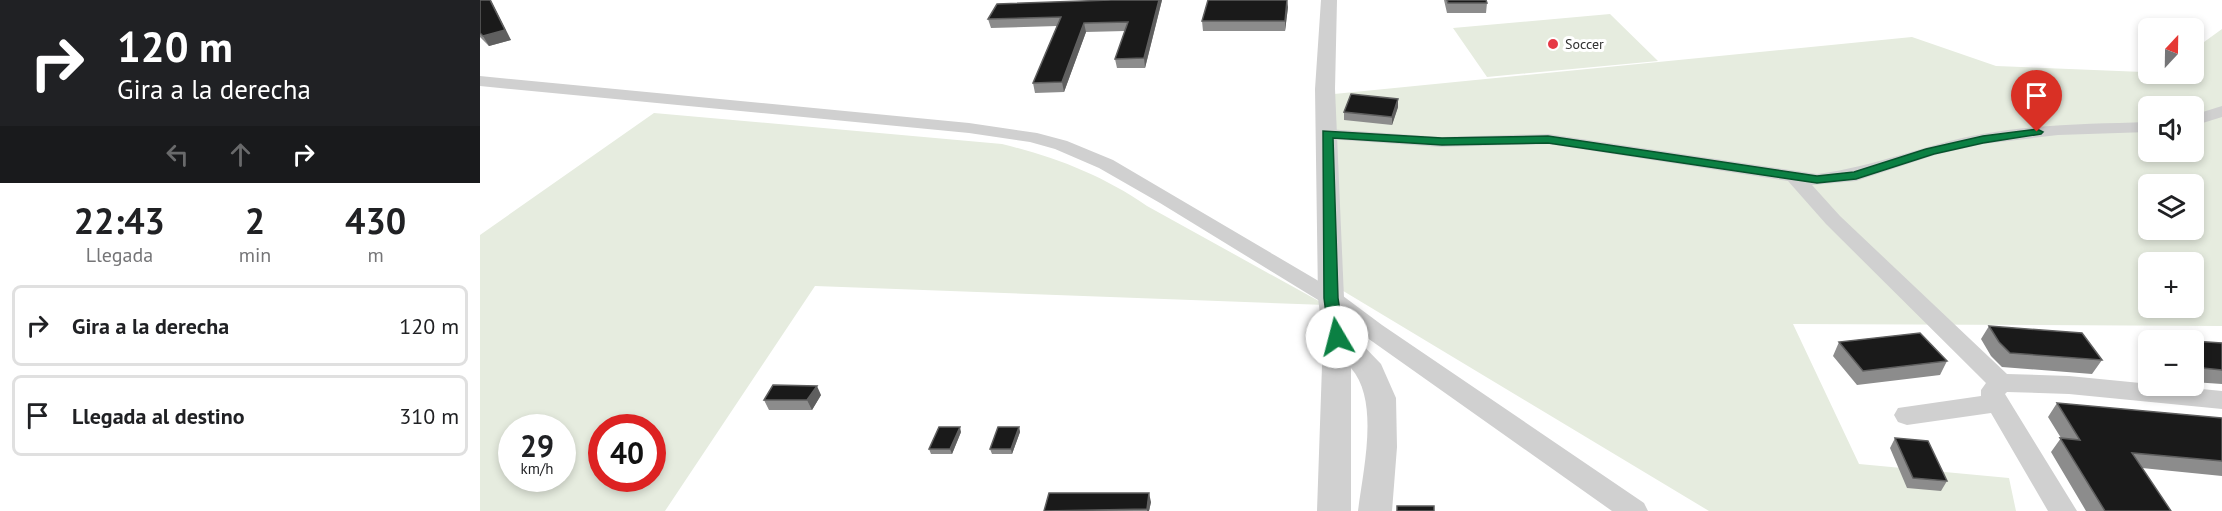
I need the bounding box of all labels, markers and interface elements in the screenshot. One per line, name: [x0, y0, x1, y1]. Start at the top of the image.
north arrow: [2138, 18, 2204, 84]
map controls: [2138, 18, 2204, 396]
text: 120 m: [117, 19, 233, 74]
icon: right: [18, 24, 96, 102]
place label: Soccer: [1565, 35, 1604, 53]
marker: Soccer: [1546, 37, 1560, 51]
pin: [2011, 70, 2062, 132]
text: Gira a la derecha: [117, 72, 311, 106]
icon: arrive: [2020, 79, 2053, 112]
button: sound: [2138, 96, 2204, 162]
icon: left: [161, 138, 194, 171]
icon: ahead: [224, 138, 257, 171]
icon: right: [287, 138, 320, 171]
button: layers: [2138, 174, 2204, 240]
text: 22:43: [74, 197, 165, 244]
text: 2: [245, 197, 265, 244]
text: 430: [345, 197, 406, 244]
text: Llegada: [86, 242, 153, 268]
text: min: [239, 242, 271, 268]
text: m: [368, 242, 384, 268]
button: +: [2138, 252, 2204, 318]
position arrow: [1305, 305, 1369, 369]
icon: right: [21, 309, 54, 342]
text: Gira a la derecha: [72, 312, 229, 340]
text: 120 m: [399, 312, 459, 340]
button: −: [2138, 330, 2204, 396]
icon: arrive: [21, 399, 54, 432]
text: Llegada al destino: [72, 402, 245, 430]
text: 310 m: [399, 402, 459, 430]
speed limit sign: 40: [588, 414, 666, 492]
text: 29: [520, 426, 554, 465]
text: km/h: [521, 459, 553, 478]

